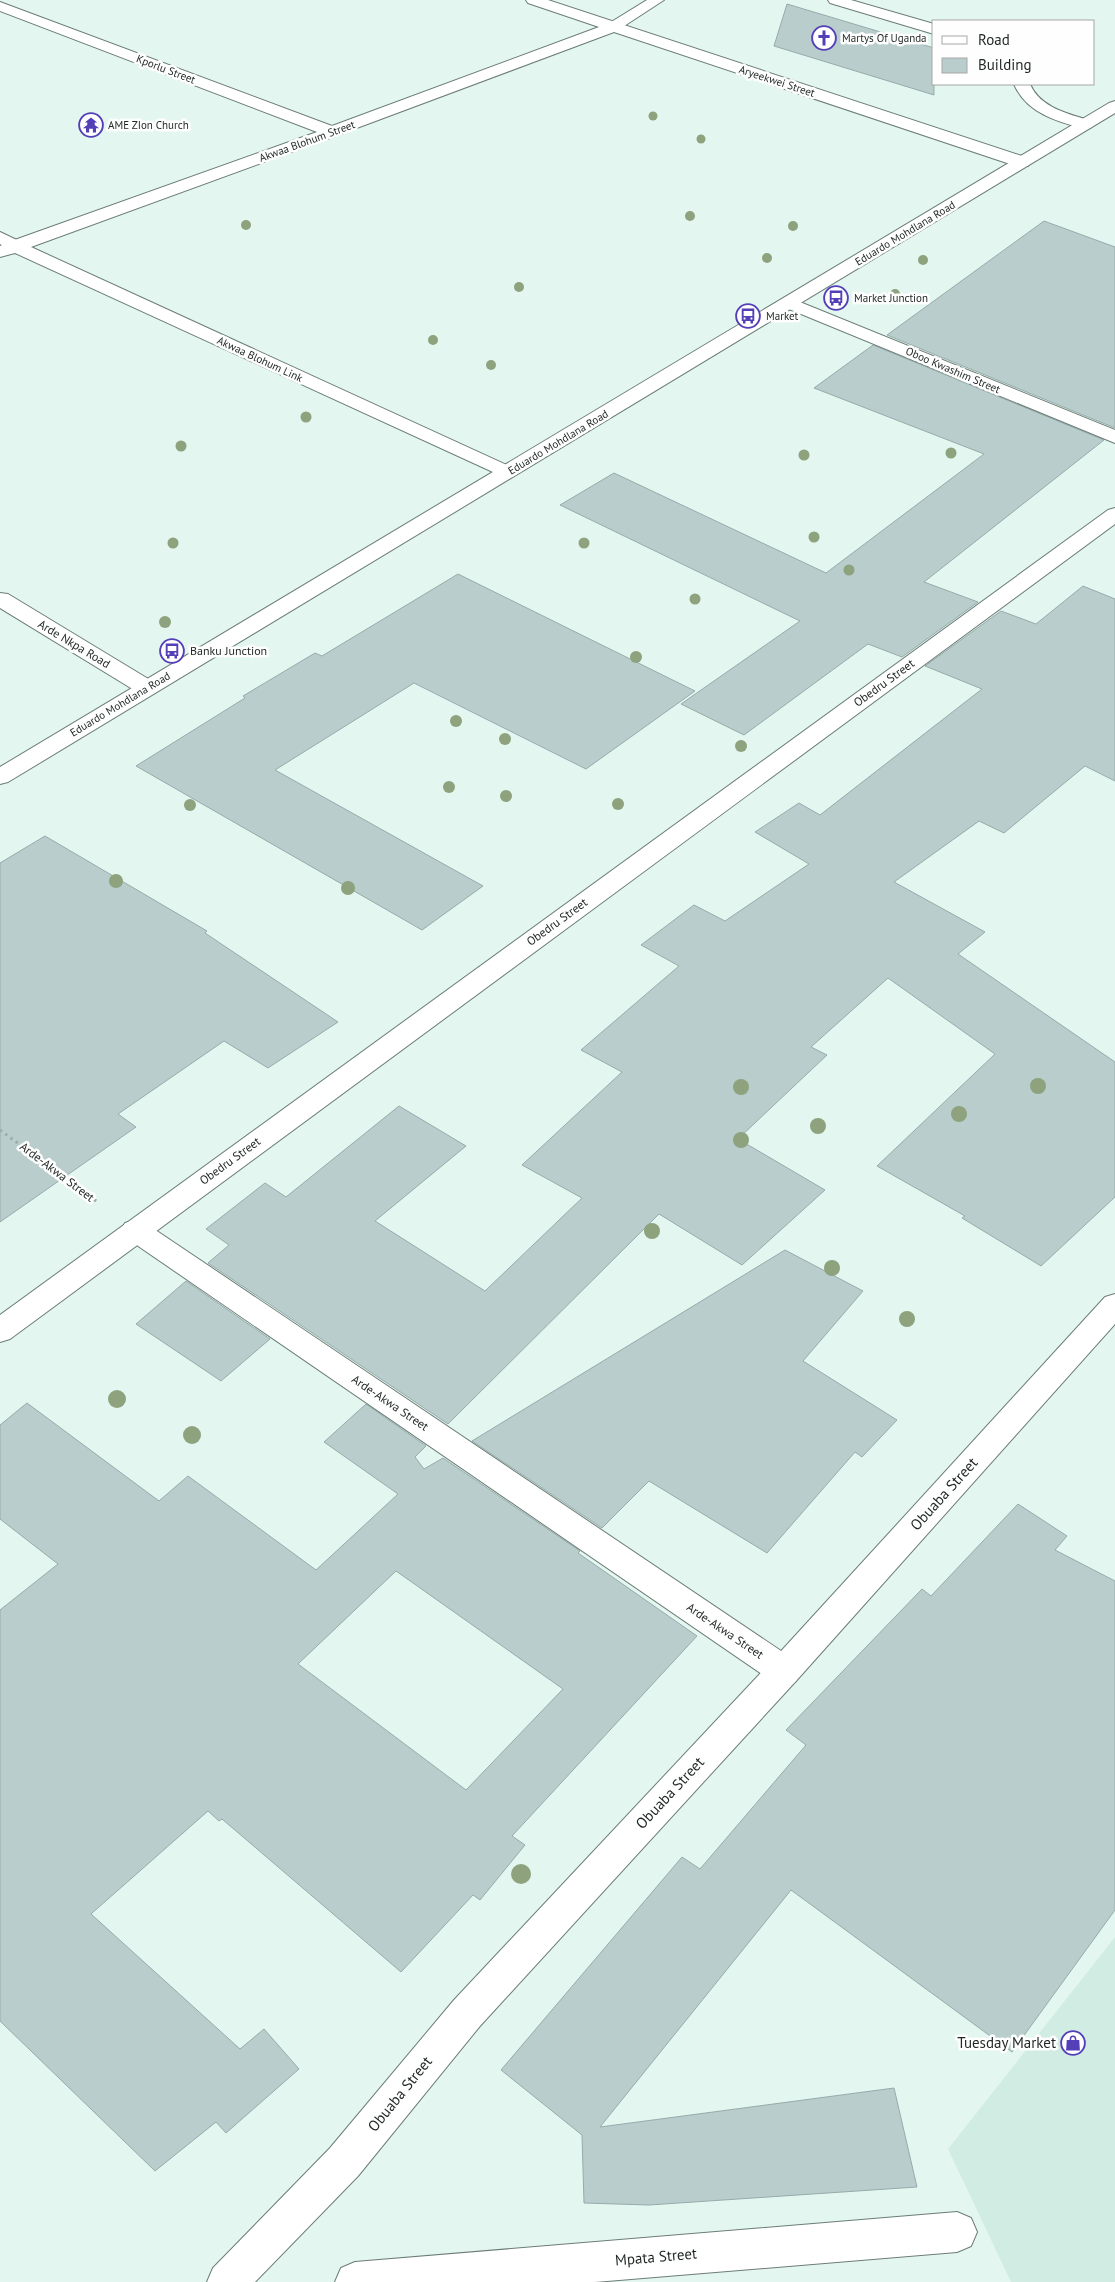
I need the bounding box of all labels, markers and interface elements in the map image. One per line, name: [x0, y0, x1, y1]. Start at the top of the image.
legend: [932, 20, 1095, 85]
church icon: Martys Of Uganda: [811, 25, 837, 51]
text: Road: [978, 30, 1010, 49]
place label: Martys Of Uganda: [842, 31, 927, 45]
street label: Kporlu Street: [134, 51, 198, 87]
text: Building: [978, 55, 1032, 74]
street label: Aryeekwei Street: [737, 62, 817, 100]
temple icon: AME ZIon Church: [78, 112, 104, 138]
street label: Akwaa Blohum Street: [257, 117, 357, 165]
place label: AME ZIon Church: [108, 118, 189, 132]
street label: Eduardo Mohdlana Road: [852, 197, 958, 269]
bus stop icon: Market Junction: [823, 285, 849, 311]
place label: Market Junction: [854, 291, 928, 305]
bus stop icon: Market: [735, 303, 761, 329]
place label: Market: [766, 309, 799, 323]
street label: Akwaa Blohum Link: [215, 333, 306, 385]
street label: Oboo Kwashim Street: [904, 344, 1003, 396]
street label: Eduardo Mohdlana Road: [505, 406, 611, 478]
street label: Arde Nkpa Road: [35, 616, 113, 671]
bus stop icon: Banku Junction: [159, 638, 185, 664]
place label: Banku Junction: [190, 643, 267, 658]
street label: Obedru Street: [850, 655, 917, 710]
street label: Eduardo Mohdlana Road: [67, 668, 173, 740]
street label: Obedru Street: [523, 894, 590, 949]
street label: Obedru Street: [196, 1133, 263, 1188]
street label: Arde-Akwa Street: [17, 1139, 98, 1204]
street label: Arde-Akwa Street: [349, 1371, 432, 1434]
street label: Obuaba Street: [906, 1453, 981, 1534]
street label: Arde-Akwa Street: [684, 1599, 767, 1662]
street label: Obuaba Street: [631, 1753, 708, 1833]
shop icon: Tuesday Market: [1060, 2030, 1086, 2056]
place label: Tuesday Market: [957, 2033, 1056, 2052]
street label: Obuaba Street: [363, 2052, 436, 2135]
street label: Mpata Street: [614, 2243, 698, 2270]

